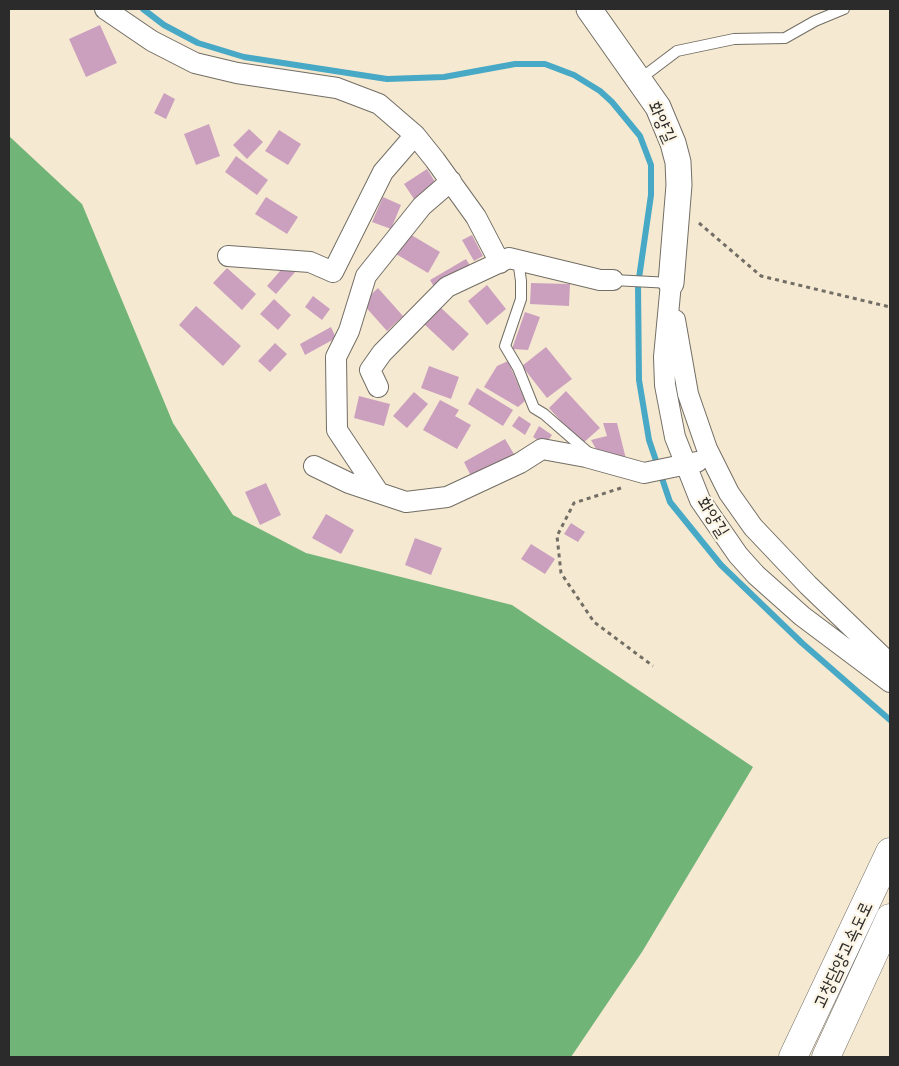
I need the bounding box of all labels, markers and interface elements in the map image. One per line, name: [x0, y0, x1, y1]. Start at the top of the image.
street label: 화양길: [643, 98, 681, 146]
street label: 화양길: [692, 493, 734, 541]
street label: 고창담양고속도로: [809, 898, 877, 1012]

